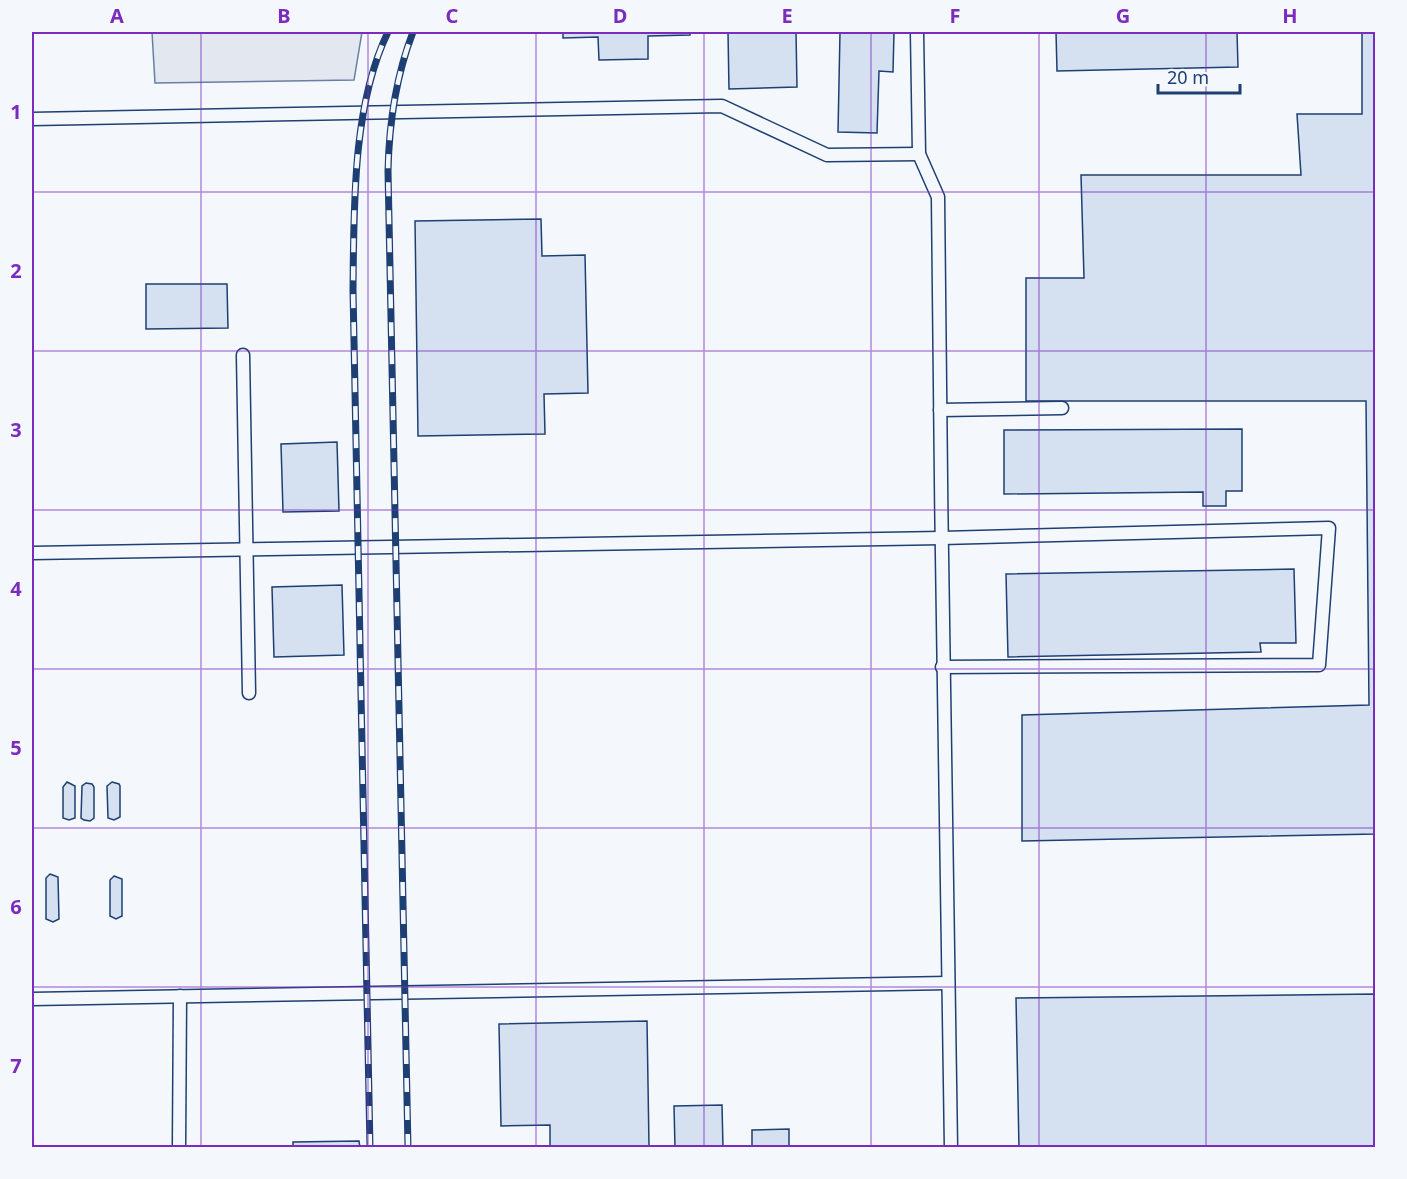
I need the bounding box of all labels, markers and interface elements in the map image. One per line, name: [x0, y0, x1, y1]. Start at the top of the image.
text: A: [110, 2, 124, 29]
text: B: [277, 2, 291, 29]
text: C: [446, 2, 459, 29]
text: D: [613, 2, 627, 29]
text: E: [781, 2, 793, 29]
text: F: [950, 2, 960, 29]
text: G: [1116, 2, 1130, 29]
text: H: [1282, 2, 1298, 29]
scale bar: [1158, 57, 1240, 95]
text: 20 m: [1167, 65, 1209, 89]
text: 1: [10, 98, 22, 125]
text: 2: [10, 257, 22, 284]
text: 3: [10, 416, 22, 443]
text: 4: [10, 575, 22, 602]
text: 5: [10, 734, 22, 761]
text: 6: [10, 893, 22, 920]
text: 7: [10, 1052, 22, 1079]

